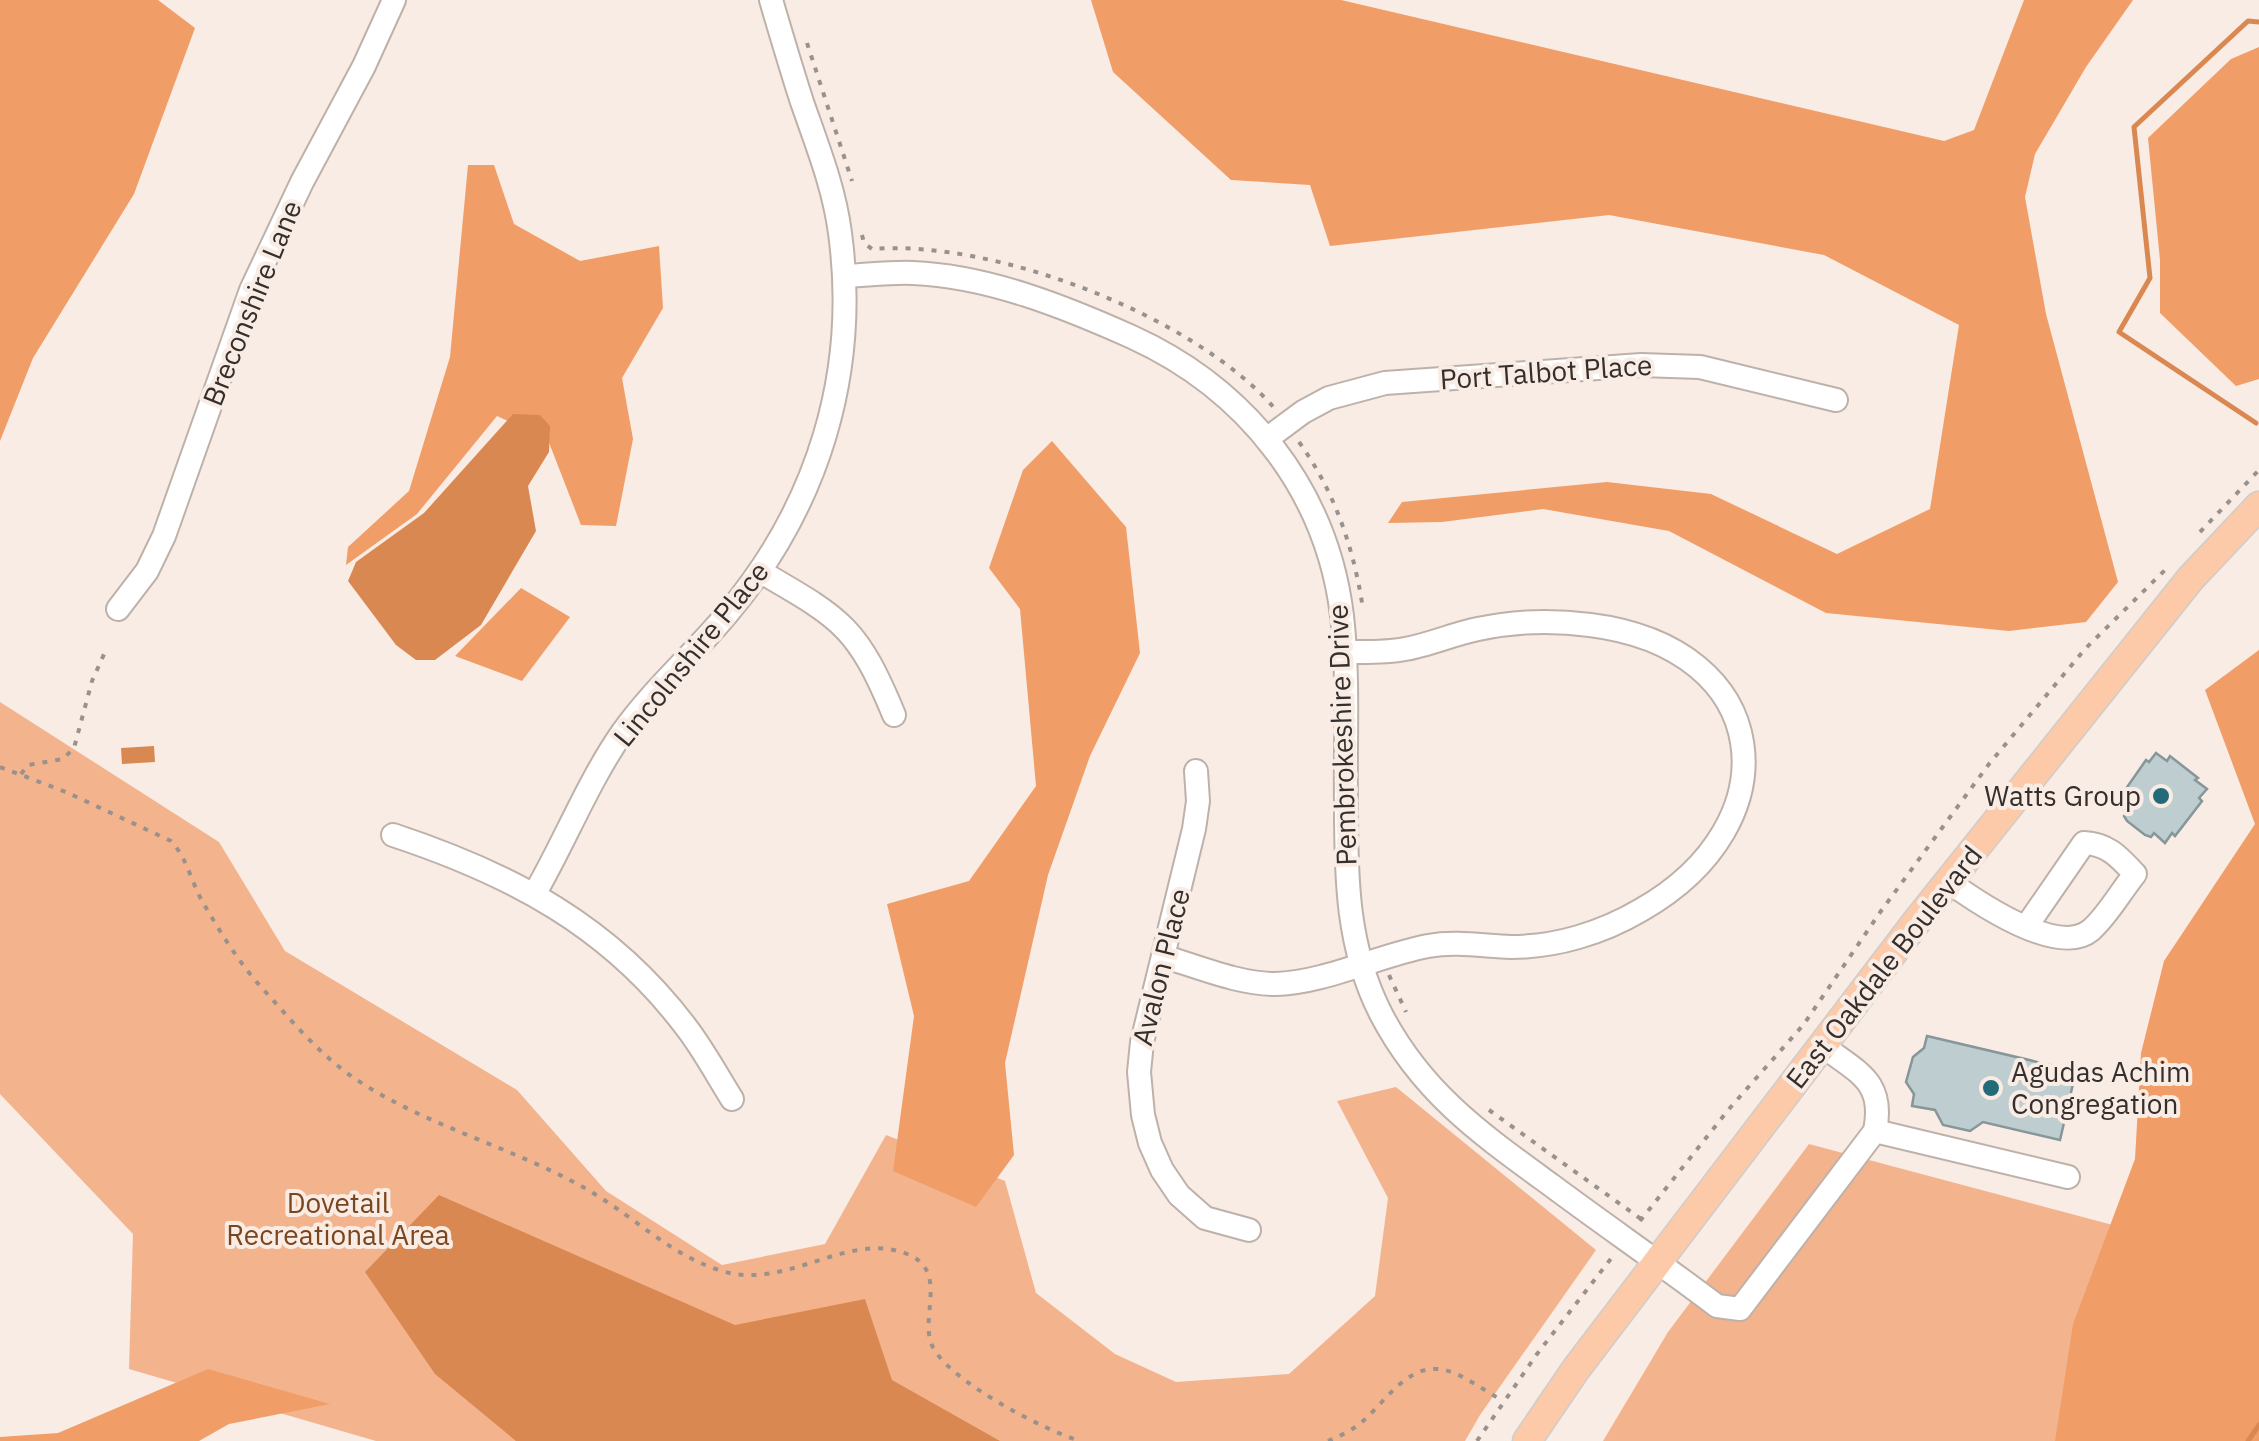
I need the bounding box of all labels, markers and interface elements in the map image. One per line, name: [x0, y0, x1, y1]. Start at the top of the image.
street label: Breconshire Lane: [194, 195, 310, 411]
street label: Port Talbot Place: [1439, 346, 1653, 397]
street label: Lincolnshire Place: [605, 554, 777, 754]
street label: Pembrokeshire Drive: [1318, 604, 1365, 866]
place label: Watts Group: [1984, 777, 2141, 814]
marker: Watts Group: [2150, 785, 2172, 807]
street label: East Oakdale Boulevard: [1777, 838, 1990, 1096]
street label: Avalon Place: [1123, 885, 1198, 1049]
place label: Agudas Achim Congregation: [2011, 1053, 2190, 1122]
marker: Agudas Achim Congregation: [1980, 1077, 2002, 1099]
park label: Dovetail Recreational Area: [226, 1184, 450, 1253]

